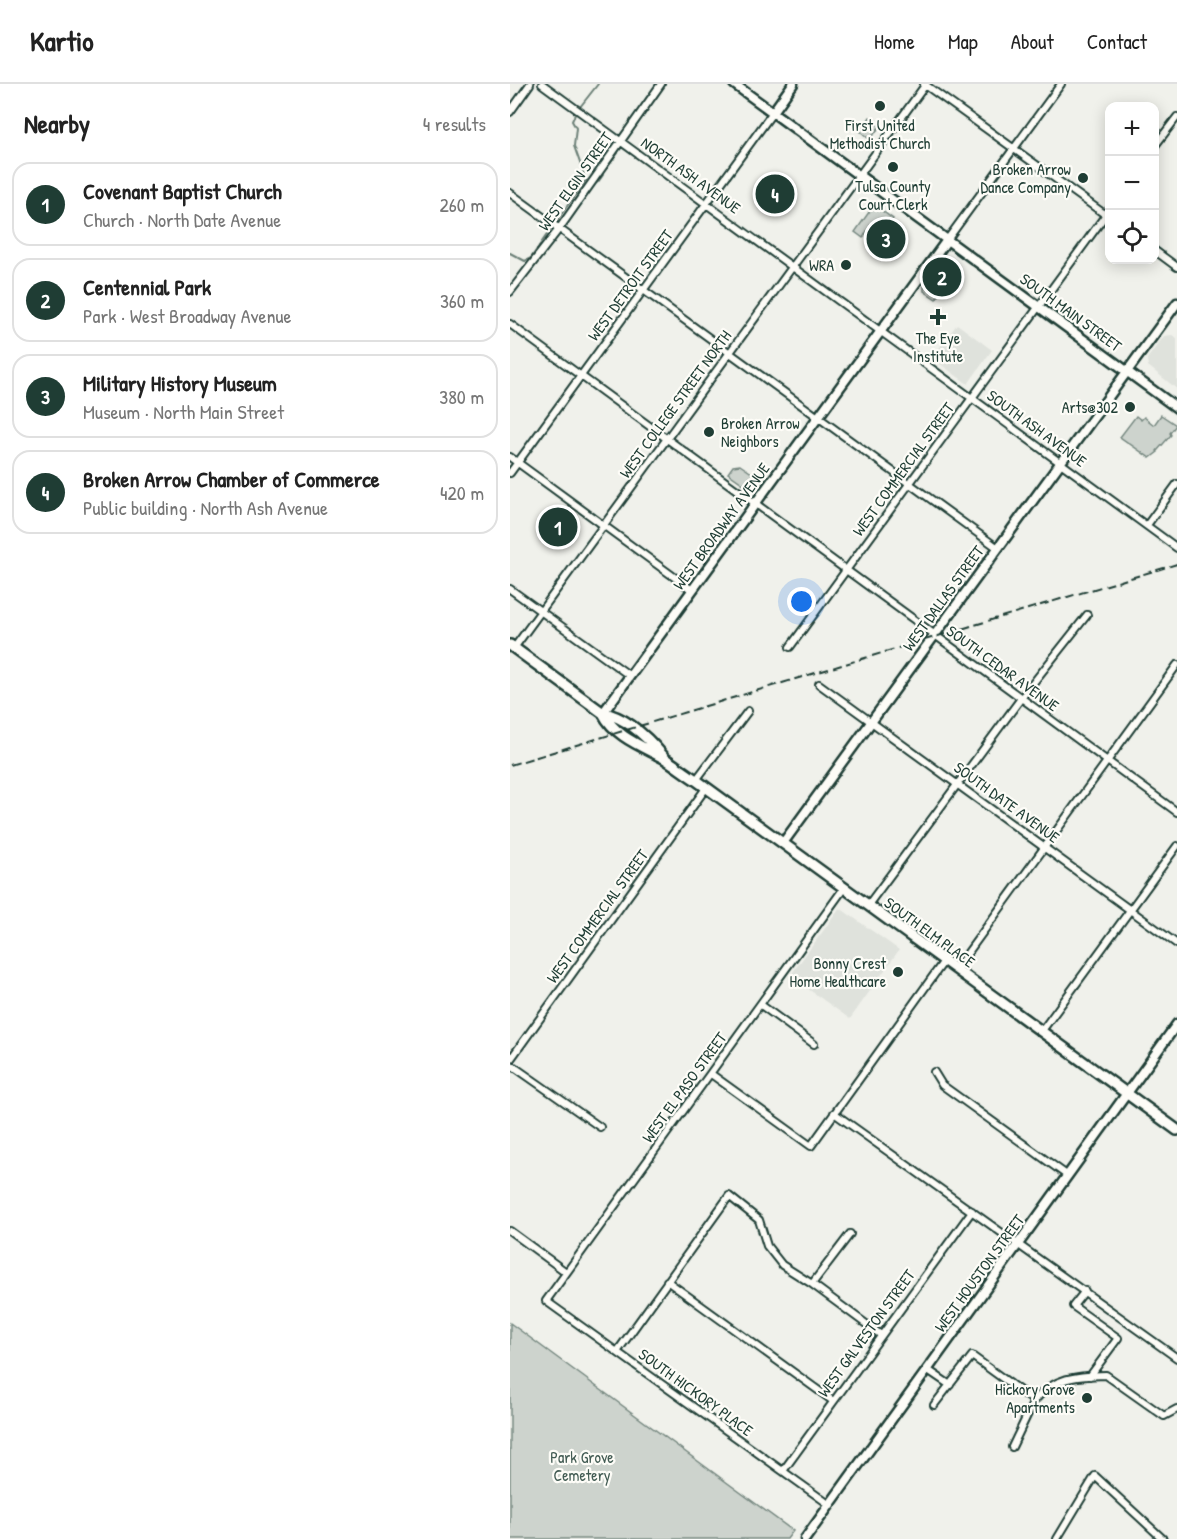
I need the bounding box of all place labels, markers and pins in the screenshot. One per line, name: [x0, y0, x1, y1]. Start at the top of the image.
marker: First United Methodist Church: [873, 99, 887, 113]
place label: First United Methodist Church: [830, 114, 931, 154]
place label: Broken Arrow Dance Company: [980, 158, 1071, 198]
marker: Tulsa County Court Clerk: [886, 160, 900, 174]
marker: Broken Arrow Dance Company: [1076, 171, 1090, 185]
pin: 4: [756, 172, 794, 216]
place label: Tulsa County Court Clerk: [855, 175, 931, 215]
pin: 3: [866, 216, 905, 262]
place label: WRA: [809, 254, 834, 276]
pin: 2: [922, 254, 962, 300]
marker: WRA: [839, 258, 853, 272]
marker: The Eye Institute: [929, 308, 947, 326]
place label: The Eye Institute: [913, 327, 964, 367]
place label: Arts@302: [1062, 396, 1119, 418]
marker: Arts@302: [1123, 400, 1137, 414]
place label: Broken Arrow Neighbors: [721, 412, 800, 452]
marker: Broken Arrow Neighbors: [702, 425, 716, 439]
pin: 1: [538, 504, 578, 550]
place label: Bonny Crest Home Healthcare: [790, 952, 887, 992]
marker: Bonny Crest Home Healthcare: [891, 965, 905, 979]
place label: Hickory Grove Apartments: [995, 1378, 1076, 1418]
marker: Hickory Grove Apartments: [1080, 1391, 1094, 1405]

